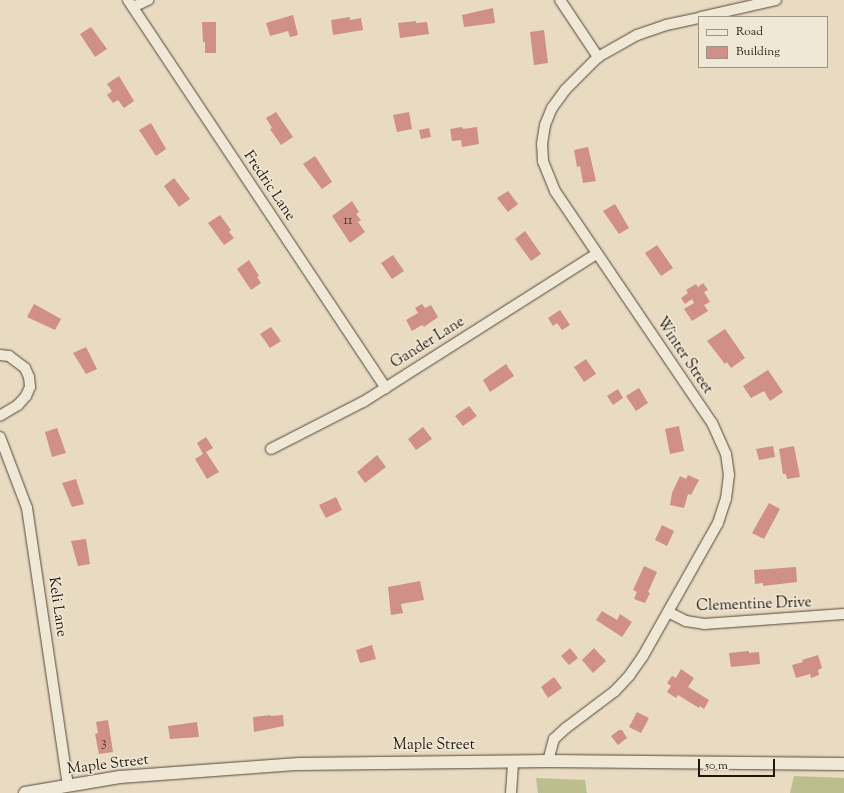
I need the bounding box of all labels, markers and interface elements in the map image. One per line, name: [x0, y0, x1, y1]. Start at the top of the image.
legend: [698, 16, 828, 68]
text: Road: [736, 23, 763, 41]
text: Building: [736, 43, 780, 61]
street label: Fredric Lane: [239, 148, 299, 224]
house number: 11: [344, 213, 352, 229]
street label: Gander Lane: [388, 313, 468, 373]
street label: Winter Street: [652, 314, 716, 398]
street label: Keli Lane: [44, 576, 70, 638]
street label: Clementine Drive: [696, 594, 812, 616]
house number: 3: [101, 735, 107, 751]
street label: Maple Street: [393, 737, 475, 755]
street label: Maple Street: [66, 751, 150, 779]
scale bar: [700, 751, 777, 777]
text: 50 m: [705, 757, 728, 775]

